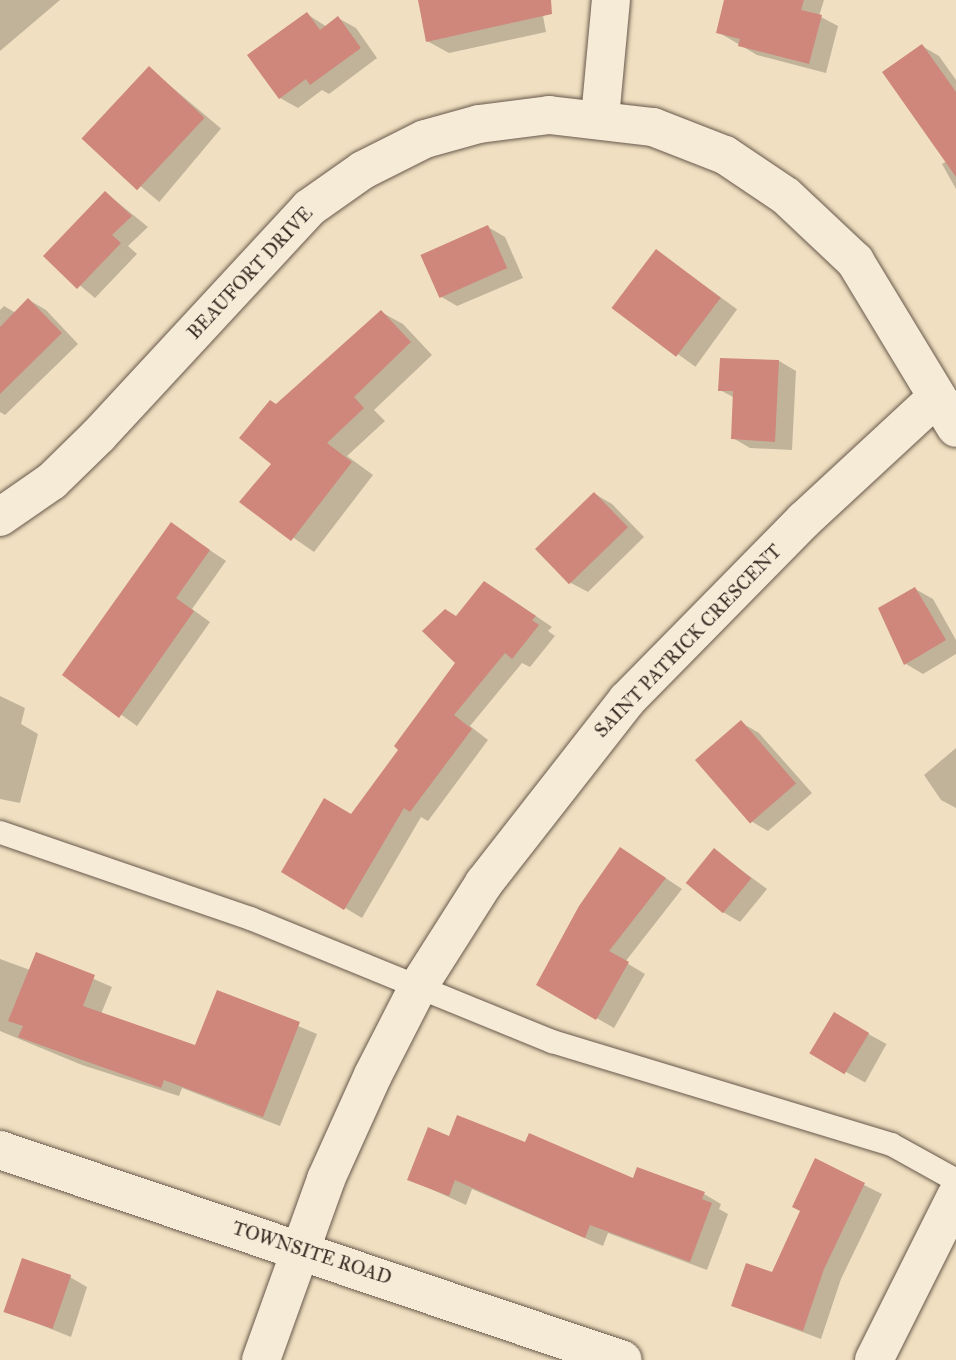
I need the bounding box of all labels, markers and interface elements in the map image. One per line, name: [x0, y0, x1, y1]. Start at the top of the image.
street label: BEAUFORT DRIVE: [183, 202, 317, 344]
street label: SAINT PATRICK CRESCENT: [590, 540, 786, 742]
street label: TOWNSITE ROAD: [230, 1217, 394, 1289]

